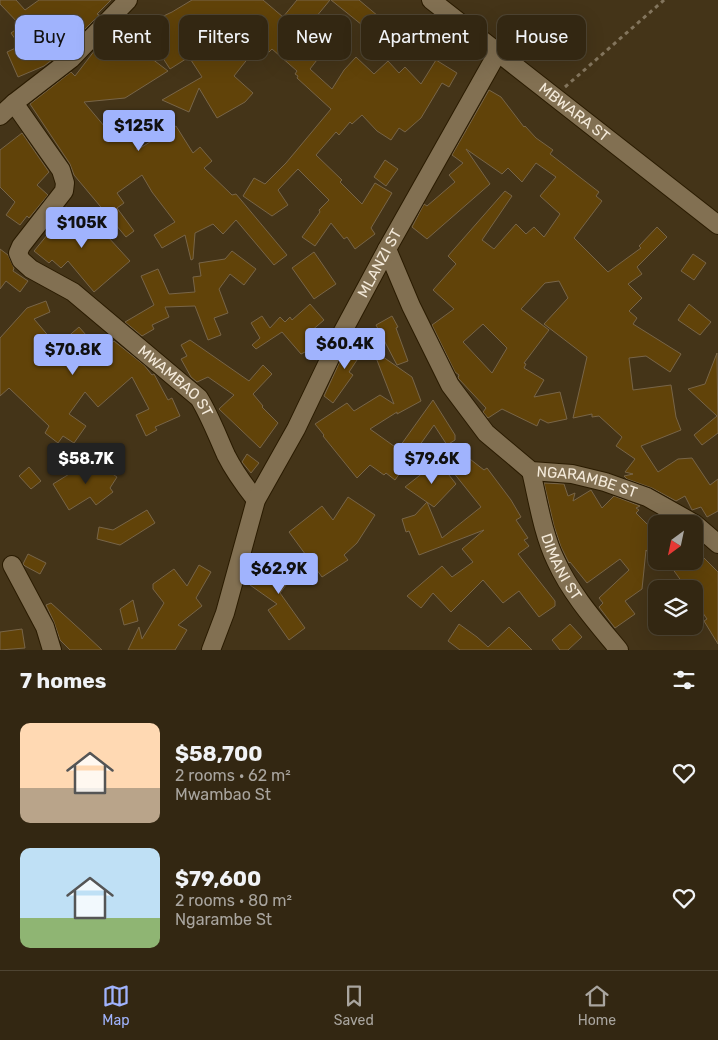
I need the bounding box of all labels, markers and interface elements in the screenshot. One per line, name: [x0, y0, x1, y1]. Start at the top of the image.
chip: Buy: [15, 15, 84, 60]
chip: Rent: [94, 15, 169, 60]
chip: Filters: [179, 15, 268, 60]
chip: New: [278, 15, 351, 60]
chip: Apartment: [361, 15, 487, 60]
chip: House: [497, 15, 586, 60]
street label: MBWARA ST: [535, 79, 613, 146]
pin: $125K: [104, 110, 174, 152]
text: $125K: [114, 116, 164, 135]
pin: $105K: [47, 206, 117, 249]
text: $105K: [57, 213, 107, 232]
street label: MLANZI ST: [354, 225, 406, 301]
pin: $60.4K: [304, 328, 386, 370]
pin: $70.8K: [32, 334, 114, 376]
text: $60.4K: [316, 334, 374, 353]
text: $70.8K: [45, 340, 101, 359]
street label: MWAMBAO ST: [134, 341, 217, 420]
pin: $58.7K: [45, 442, 127, 485]
pin: $79.6K: [391, 442, 473, 485]
text: $58.7K: [58, 449, 114, 468]
text: $79.6K: [405, 449, 459, 468]
street label: NGARAMBE ST: [536, 462, 640, 502]
north arrow: [648, 515, 702, 570]
map controls: [648, 515, 703, 635]
street label: DIMANI ST: [537, 531, 586, 604]
pin: $62.9K: [238, 552, 320, 595]
text: $62.9K: [251, 559, 307, 578]
button: layers: [648, 580, 703, 635]
icon: filters: [670, 666, 698, 694]
text: 7 homes: [20, 668, 106, 693]
text: $58,700: [175, 741, 263, 766]
icon: home: [60, 743, 120, 803]
icon: heart: [670, 759, 698, 787]
text: 2 rooms · 62 m²: [175, 766, 291, 785]
text: Mwambao St: [175, 785, 271, 804]
text: $79,600: [175, 866, 261, 891]
icon: home: [60, 868, 120, 928]
icon: heart: [670, 884, 698, 912]
text: 2 rooms · 80 m²: [175, 891, 292, 910]
text: Ngarambe St: [175, 910, 272, 929]
tab: Map: [102, 982, 130, 1029]
tab: Saved: [334, 982, 374, 1029]
tab: Home: [578, 982, 616, 1029]

